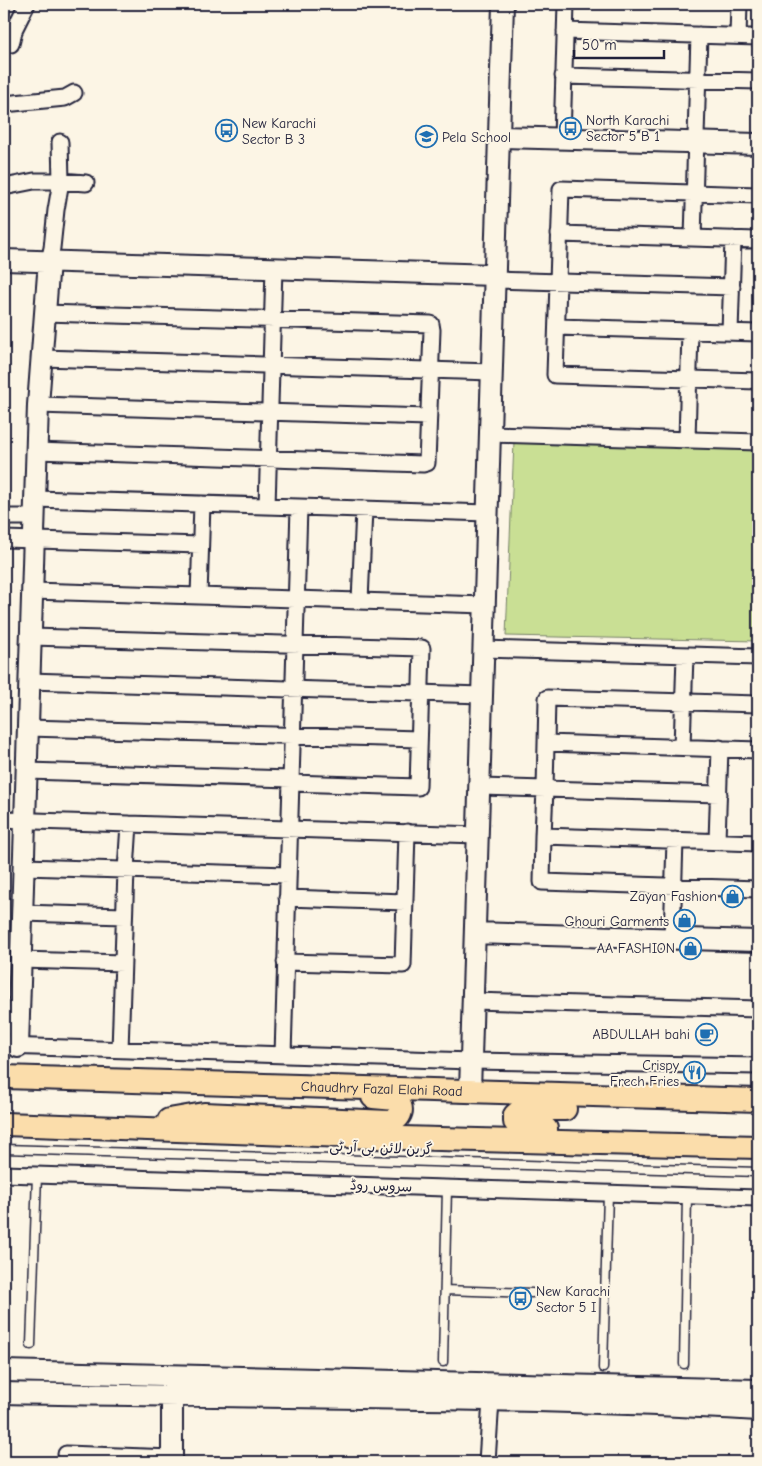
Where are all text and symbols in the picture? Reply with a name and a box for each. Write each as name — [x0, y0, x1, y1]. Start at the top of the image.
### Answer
scale bar — [574, 28, 664, 60]
text: 50 m — [582, 36, 617, 54]
place label: North Karachi Sector 5 B 1 — [586, 112, 669, 145]
place label: New Karachi Sector B 3 — [242, 115, 316, 148]
bus stop icon: North Karachi Sector 5 B 1 — [558, 116, 582, 140]
bus stop icon: New Karachi Sector B 3 — [214, 119, 238, 143]
school or university icon: Pela School — [414, 125, 438, 149]
place label: Pela School — [442, 129, 511, 146]
shop icon: Zayan Fashion — [721, 884, 745, 908]
place label: Zayan Fashion — [630, 888, 717, 905]
shop icon: Ghouri Garments — [673, 909, 697, 933]
place label: Ghouri Garments — [565, 913, 669, 930]
shop icon: AA FASHION — [679, 936, 703, 960]
place label: AA FASHION — [597, 940, 675, 957]
cafe icon: ABDULLAH bahi — [694, 1022, 718, 1046]
place label: ABDULLAH bahi — [592, 1026, 690, 1043]
place label: Crispy Frech Fries — [610, 1057, 680, 1090]
restaurant icon: Crispy Frech Fries — [683, 1061, 707, 1085]
street label: Chaudhry Fazal Elahi Road — [301, 1078, 463, 1099]
street label: گرین لائن بی آر ٹی — [329, 1138, 433, 1158]
street label: سروس روڈ — [350, 1176, 412, 1196]
place label: New Karachi Sector 5 I — [536, 1283, 610, 1316]
bus stop icon: New Karachi Sector 5 I — [508, 1287, 532, 1311]

